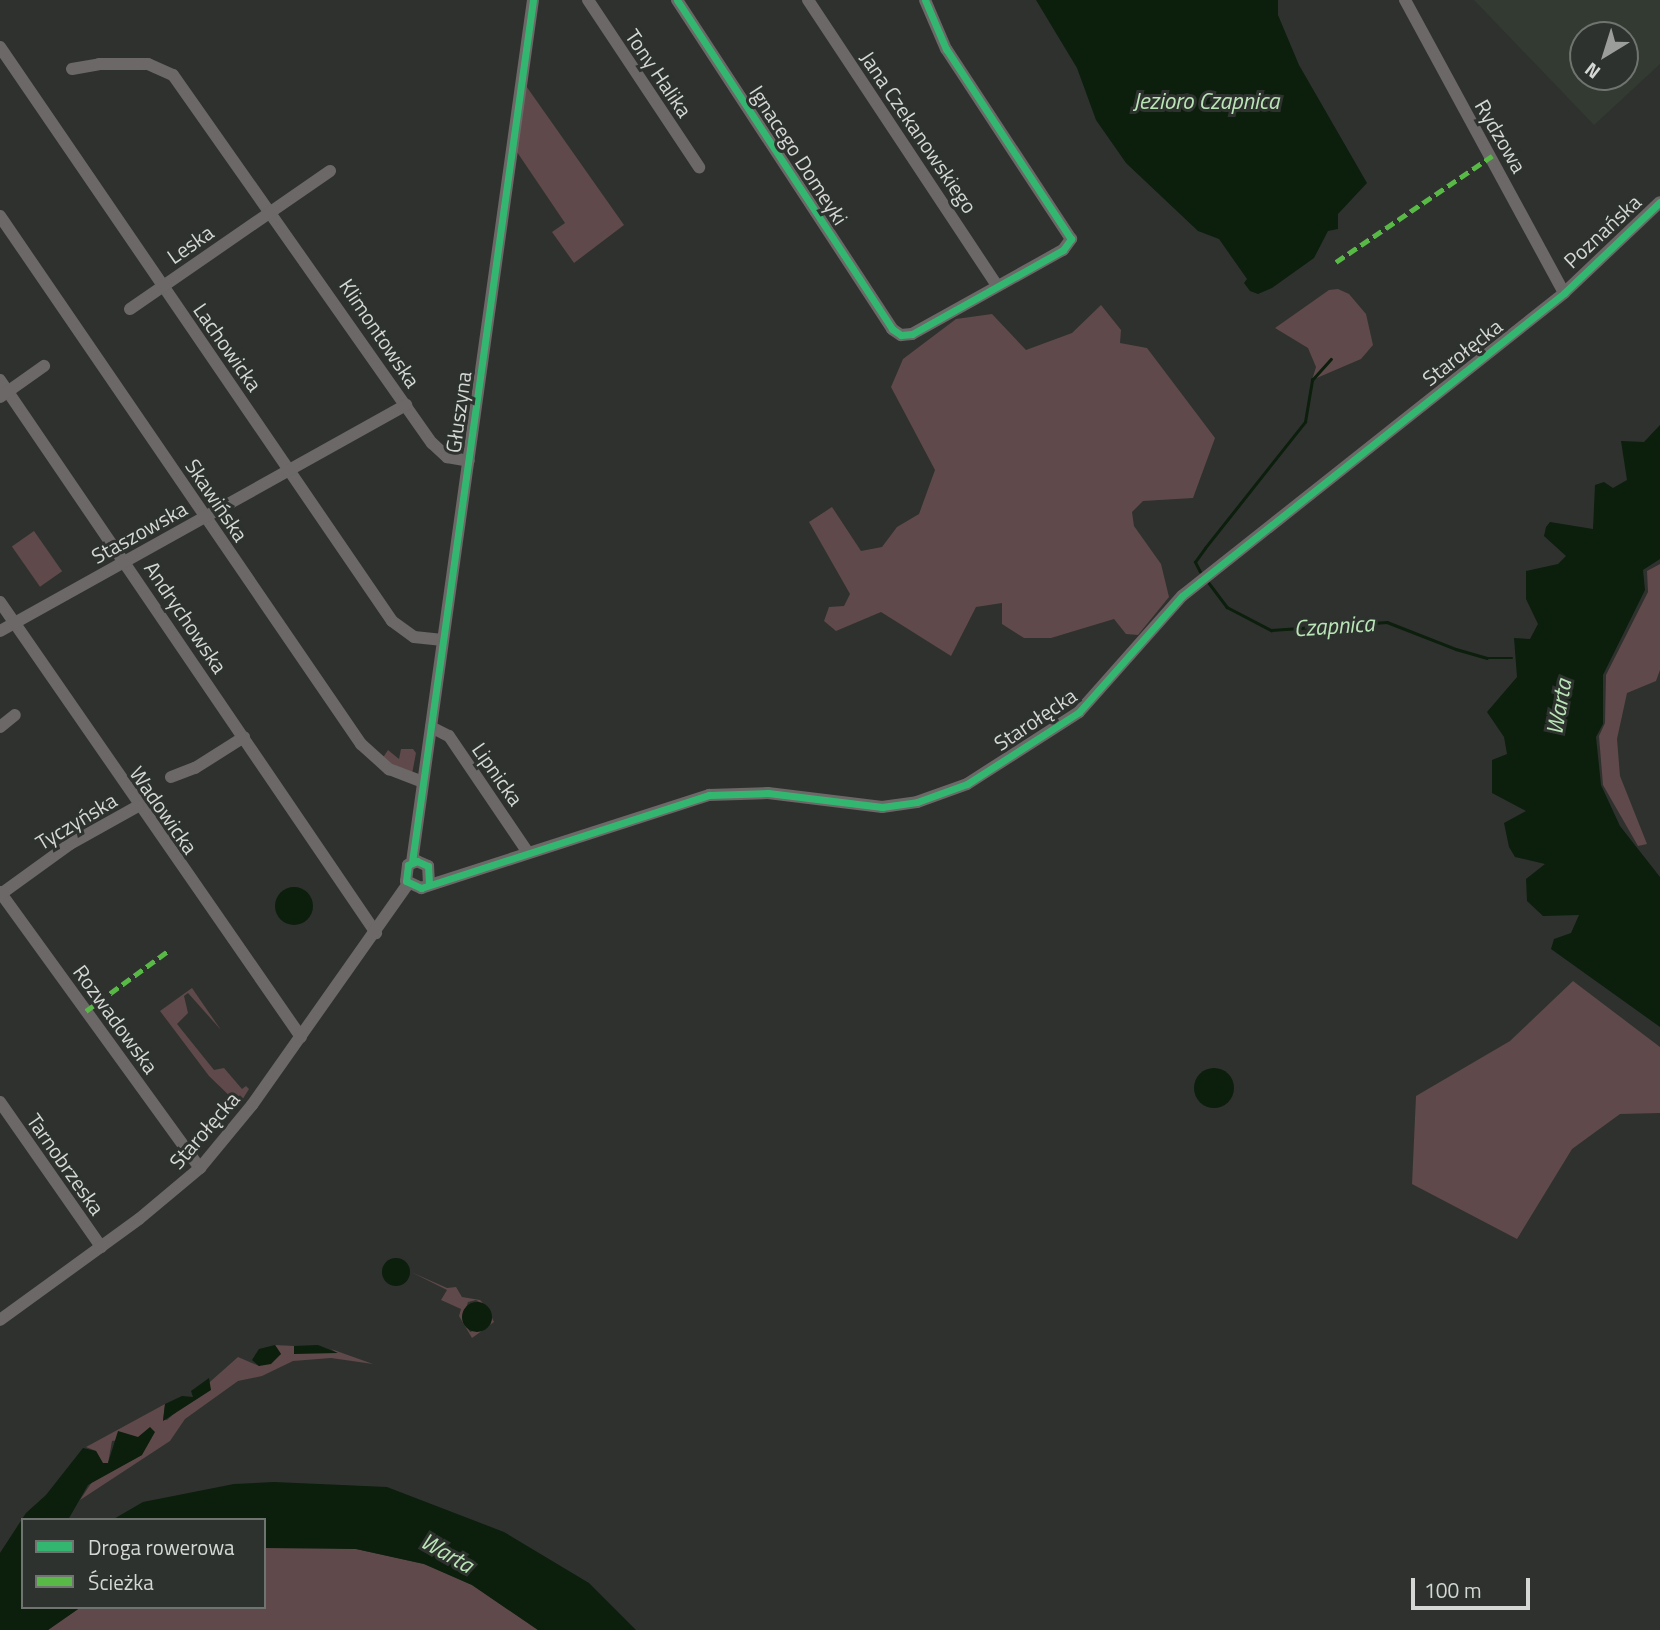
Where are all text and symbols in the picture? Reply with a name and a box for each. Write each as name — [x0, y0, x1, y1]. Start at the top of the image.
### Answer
north arrow — [1569, 21, 1639, 91]
street label: Tony Halika — [620, 24, 698, 122]
street label: Jana Czekanowskiego — [855, 46, 983, 218]
text: N — [1578, 56, 1606, 87]
street label: Ignacego Domeyki — [745, 81, 853, 229]
water label: Jezioro Czapnica — [1133, 87, 1279, 115]
street label: Rydzowa — [1470, 95, 1532, 177]
street label: Poznańska — [1558, 189, 1646, 273]
street label: Leska — [162, 219, 218, 269]
street label: Klimontowska — [334, 274, 426, 392]
street label: Lachowicka — [188, 298, 268, 396]
street label: Starołęcka — [1417, 313, 1507, 391]
street label: Głuszyna — [440, 370, 476, 454]
street label: Skawińska — [180, 454, 254, 546]
street label: Staszowska — [87, 495, 191, 569]
street label: Andrychowska — [139, 556, 233, 678]
water label: Czapnica — [1293, 609, 1375, 643]
water label: Warta — [1541, 677, 1577, 737]
street label: Starołęcka — [989, 682, 1081, 756]
street label: Lipnicka — [467, 738, 529, 810]
street label: Wadowicka — [125, 761, 203, 859]
street label: Tyczyńska — [31, 787, 121, 855]
street label: Rozwadowska — [68, 960, 164, 1078]
street label: Starołęcka — [164, 1086, 244, 1174]
street label: Tarnobrzeska — [22, 1108, 110, 1220]
legend — [21, 1518, 266, 1609]
water label: Warta — [416, 1527, 478, 1579]
text: Droga rowerowa — [88, 1531, 235, 1563]
scale bar — [1415, 1564, 1534, 1608]
text: Ścieżka — [88, 1566, 154, 1598]
text: 100 m — [1424, 1574, 1481, 1606]

